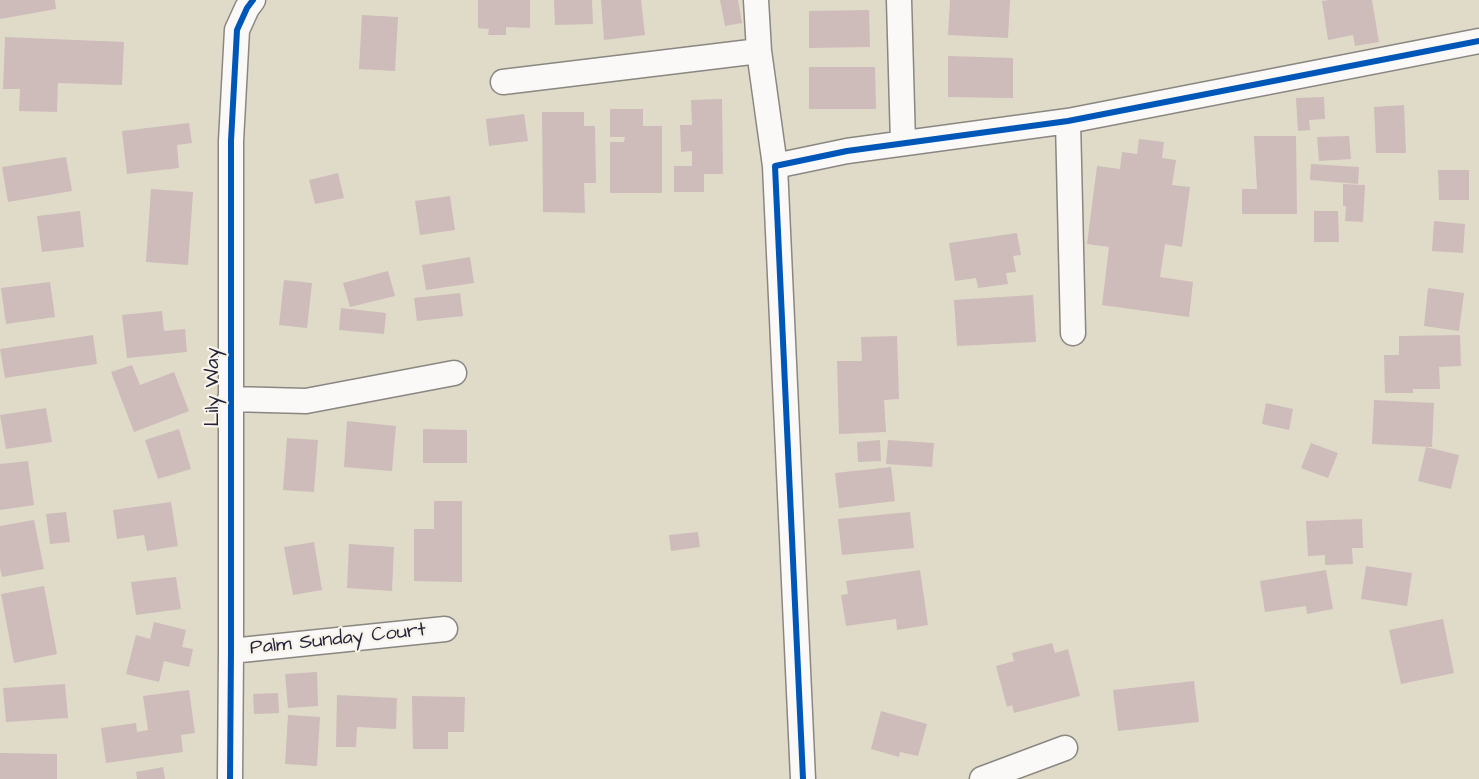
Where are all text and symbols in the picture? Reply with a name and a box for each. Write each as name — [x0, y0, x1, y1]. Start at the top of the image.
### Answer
street label: Lily Way — [202, 348, 226, 426]
street label: Palm Sunday Court — [249, 619, 427, 661]

